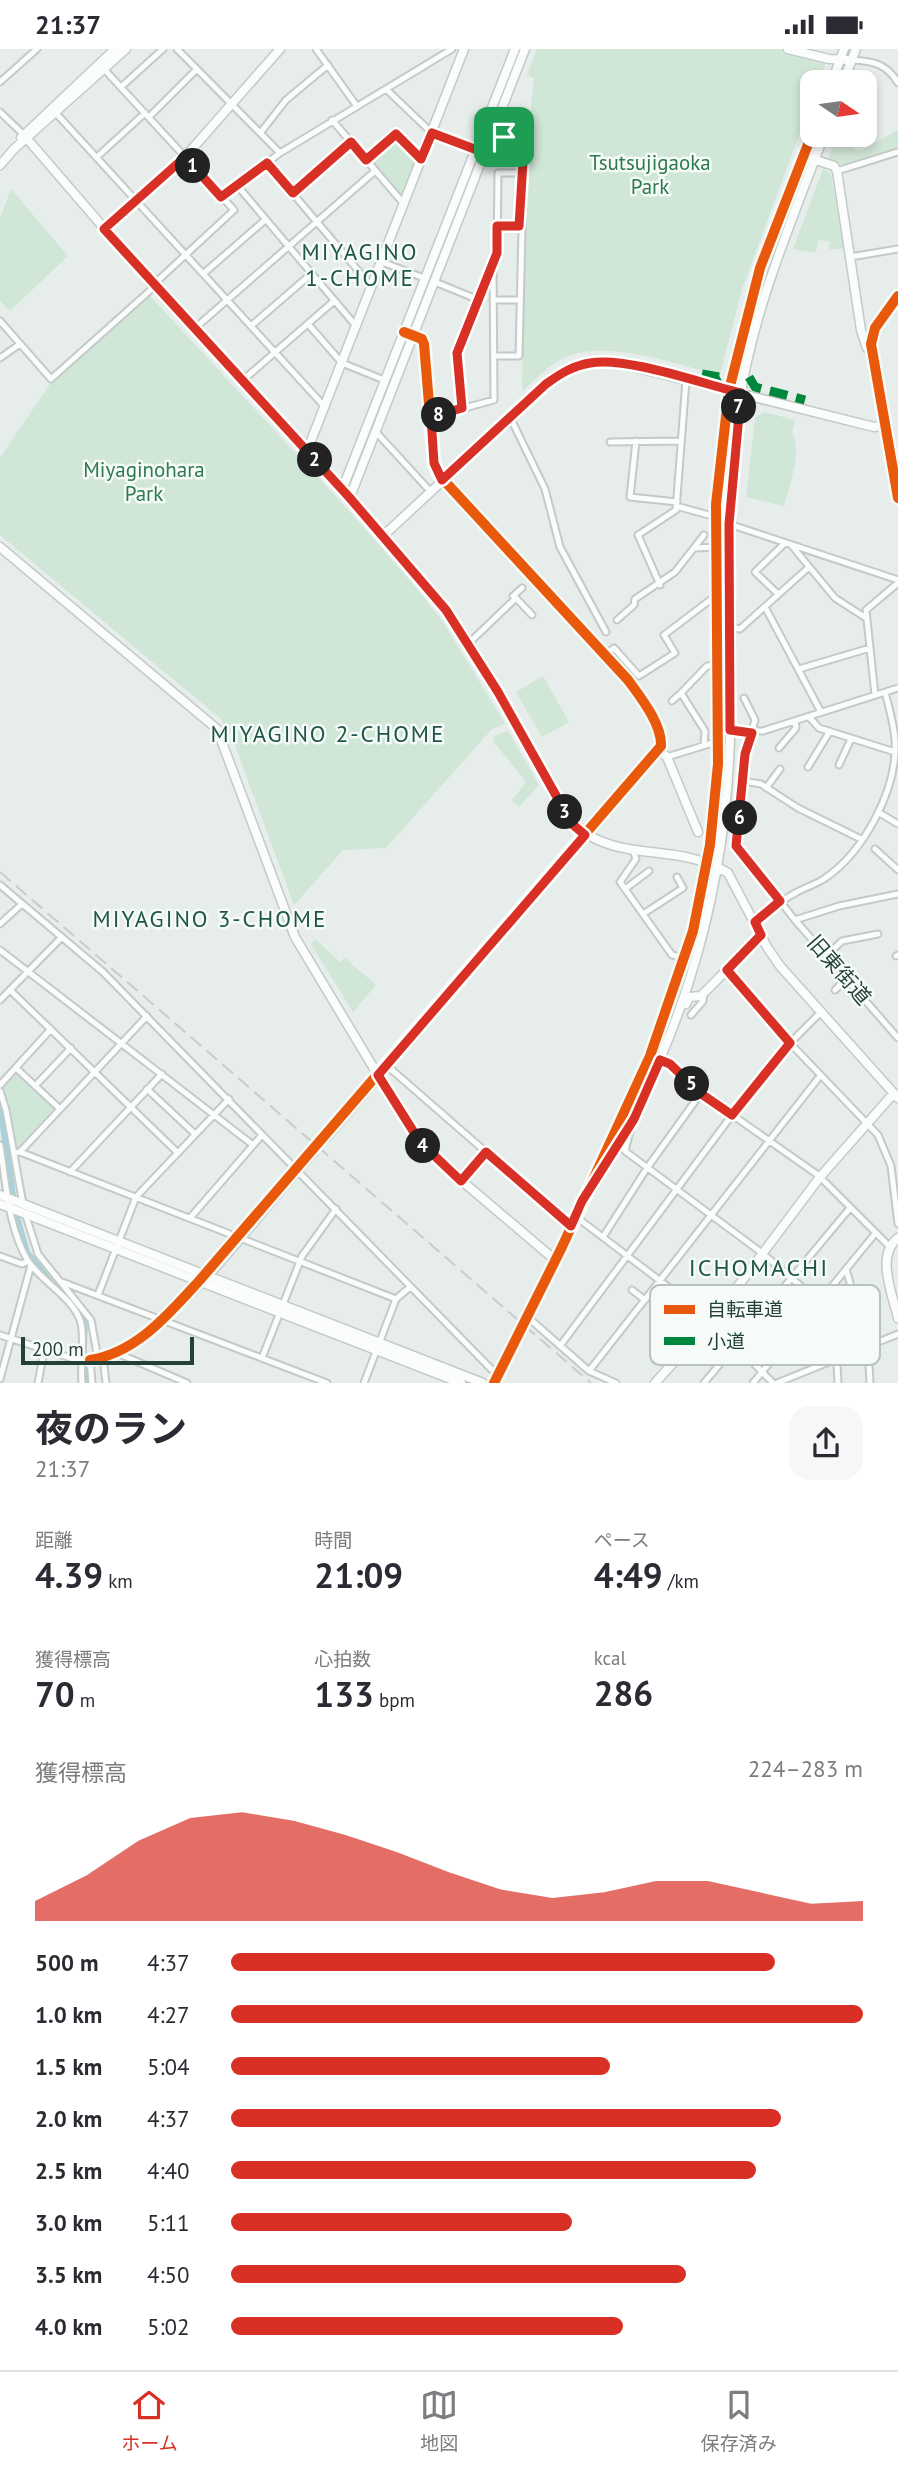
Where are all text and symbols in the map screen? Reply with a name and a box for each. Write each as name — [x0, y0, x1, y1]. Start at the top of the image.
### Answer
text: 21:37 — [35, 8, 101, 41]
north arrow — [800, 70, 877, 147]
map controls — [800, 70, 877, 147]
pin — [474, 107, 534, 167]
icon: arrive — [485, 118, 523, 156]
pin: 1 — [176, 149, 210, 183]
park label: Tsutsujigaoka Park — [589, 149, 711, 200]
text: 1 — [187, 153, 198, 177]
district label: MIYAGINO 1-CHOME — [301, 237, 419, 292]
pin: 7 — [722, 389, 756, 425]
text: 7 — [733, 394, 744, 418]
pin: 8 — [422, 397, 457, 433]
text: 8 — [433, 402, 444, 426]
pin: 2 — [298, 443, 332, 477]
text: 2 — [309, 447, 320, 471]
park label: Miyaginohara Park — [83, 456, 205, 507]
district label: MIYAGINO 2-CHOME — [211, 719, 445, 748]
pin: 3 — [548, 795, 582, 829]
text: 3 — [559, 799, 570, 823]
pin: 6 — [722, 801, 758, 835]
text: 6 — [734, 805, 745, 829]
district label: MIYAGINO 3-CHOME — [93, 904, 327, 933]
street label: 旧東街道 — [802, 929, 877, 1010]
pin: 5 — [674, 1067, 710, 1101]
text: 5 — [686, 1071, 697, 1095]
pin: 4 — [406, 1129, 440, 1163]
text: 4 — [417, 1133, 428, 1157]
district label: ICHOMACHI — [689, 1252, 829, 1283]
legend — [650, 1285, 880, 1365]
text: 自転車道 — [707, 1297, 783, 1321]
text: 小道 — [707, 1329, 745, 1353]
scale bar — [21, 1334, 194, 1366]
text: 200 m — [32, 1337, 84, 1361]
text: 夜のラン — [35, 1403, 187, 1452]
button: share — [789, 1406, 863, 1480]
text: 21:37 — [35, 1454, 90, 1483]
text: 距離 — [35, 1528, 73, 1552]
text: 時間 — [314, 1528, 352, 1552]
text: ペース — [594, 1528, 650, 1552]
text: 4.39 — [35, 1552, 103, 1598]
text: 21:09 — [314, 1552, 403, 1598]
text: 4:49 — [594, 1552, 663, 1598]
text: km — [103, 1569, 133, 1593]
text: /km — [663, 1569, 699, 1593]
text: kcal — [594, 1646, 626, 1670]
text: 獲得標高 — [35, 1647, 111, 1671]
text: 心拍数 — [314, 1647, 371, 1671]
text: 286 — [594, 1670, 653, 1716]
text: 70 — [35, 1671, 75, 1717]
text: 133 — [314, 1671, 374, 1717]
text: m — [75, 1688, 95, 1712]
text: bpm — [374, 1688, 415, 1712]
text: 224–283 m — [748, 1754, 863, 1783]
text: 獲得標高 — [35, 1758, 127, 1787]
text: 500 m — [35, 1948, 98, 1977]
text: 4:37 — [147, 1948, 190, 1977]
text: 1.0 km — [35, 2000, 102, 2029]
text: 4:27 — [147, 2000, 190, 2029]
text: 1.5 km — [35, 2052, 102, 2081]
text: 5:04 — [147, 2052, 190, 2081]
text: 2.0 km — [35, 2104, 102, 2133]
text: 4:37 — [147, 2104, 190, 2133]
text: 2.5 km — [35, 2156, 102, 2185]
text: 4:40 — [147, 2156, 190, 2185]
text: 3.0 km — [35, 2208, 102, 2237]
text: 5:11 — [147, 2208, 190, 2237]
text: 3.5 km — [35, 2260, 102, 2289]
text: 4:50 — [147, 2260, 190, 2289]
text: 4.0 km — [35, 2312, 102, 2341]
text: 5:02 — [147, 2312, 190, 2341]
tab: ホーム — [121, 2386, 178, 2455]
tab: 地図 — [420, 2386, 458, 2455]
tab: 保存済み — [701, 2386, 777, 2455]

